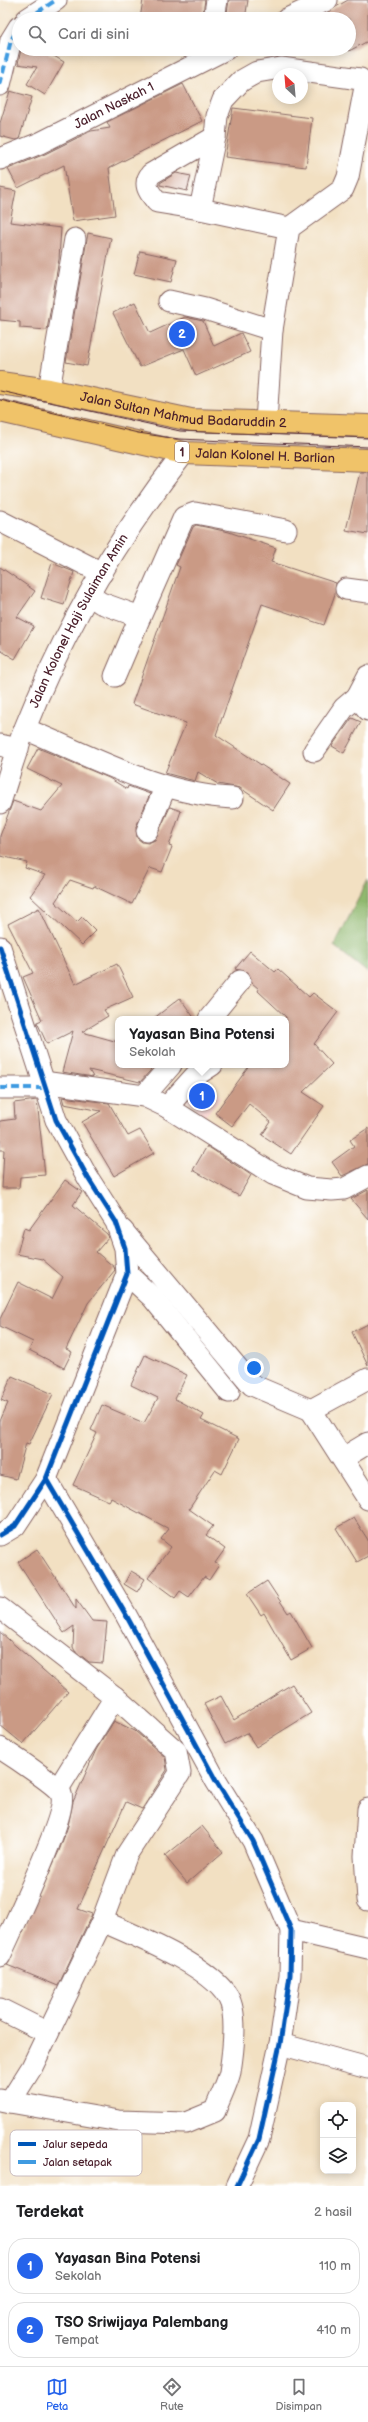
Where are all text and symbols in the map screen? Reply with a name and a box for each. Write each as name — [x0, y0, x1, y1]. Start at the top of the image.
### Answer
search box — [12, 12, 356, 56]
icon: search — [26, 23, 48, 45]
text: Cari di sini — [58, 25, 129, 44]
north arrow — [272, 68, 308, 104]
street label: Jalan Naskah 1 — [71, 79, 157, 133]
pin: 2 — [169, 319, 195, 349]
street label: Jalan Sultan Mahmud Badaruddin 2 — [79, 389, 287, 431]
road number: 1 — [175, 442, 189, 462]
street label: Jalan Kolonel H. Barlian — [195, 445, 335, 467]
street label: Jalan Kolonel Haji Sulaiman Amin — [26, 531, 132, 710]
popup — [115, 1016, 289, 1068]
text: Yayasan Bina Potensi — [129, 1025, 275, 1044]
text: Sekolah — [129, 1044, 176, 1060]
pin: 1 — [189, 1081, 215, 1111]
your location — [244, 1358, 264, 1378]
map controls — [320, 2102, 356, 2174]
button: locate — [320, 2102, 356, 2138]
legend — [10, 2130, 142, 2176]
text: Jalur sepeda — [43, 2138, 108, 2151]
button: layers — [320, 2138, 356, 2174]
text: Jalan setapak — [43, 2156, 112, 2169]
text: Terdekat — [16, 2202, 84, 2222]
text: 2 hasil — [314, 2204, 352, 2220]
text: Yayasan Bina Potensi — [55, 2249, 200, 2268]
text: 1 — [27, 2258, 33, 2274]
text: 110 m — [319, 2258, 351, 2274]
text: Sekolah — [55, 2268, 101, 2284]
text: TSO Sriwijaya Palembang — [55, 2313, 228, 2332]
text: 2 — [26, 2322, 34, 2338]
text: 410 m — [316, 2322, 351, 2338]
text: Tempat — [55, 2332, 99, 2348]
tab: Peta — [46, 2376, 68, 2413]
tab: Rute — [160, 2376, 184, 2413]
tab: Disimpan — [276, 2376, 322, 2413]

